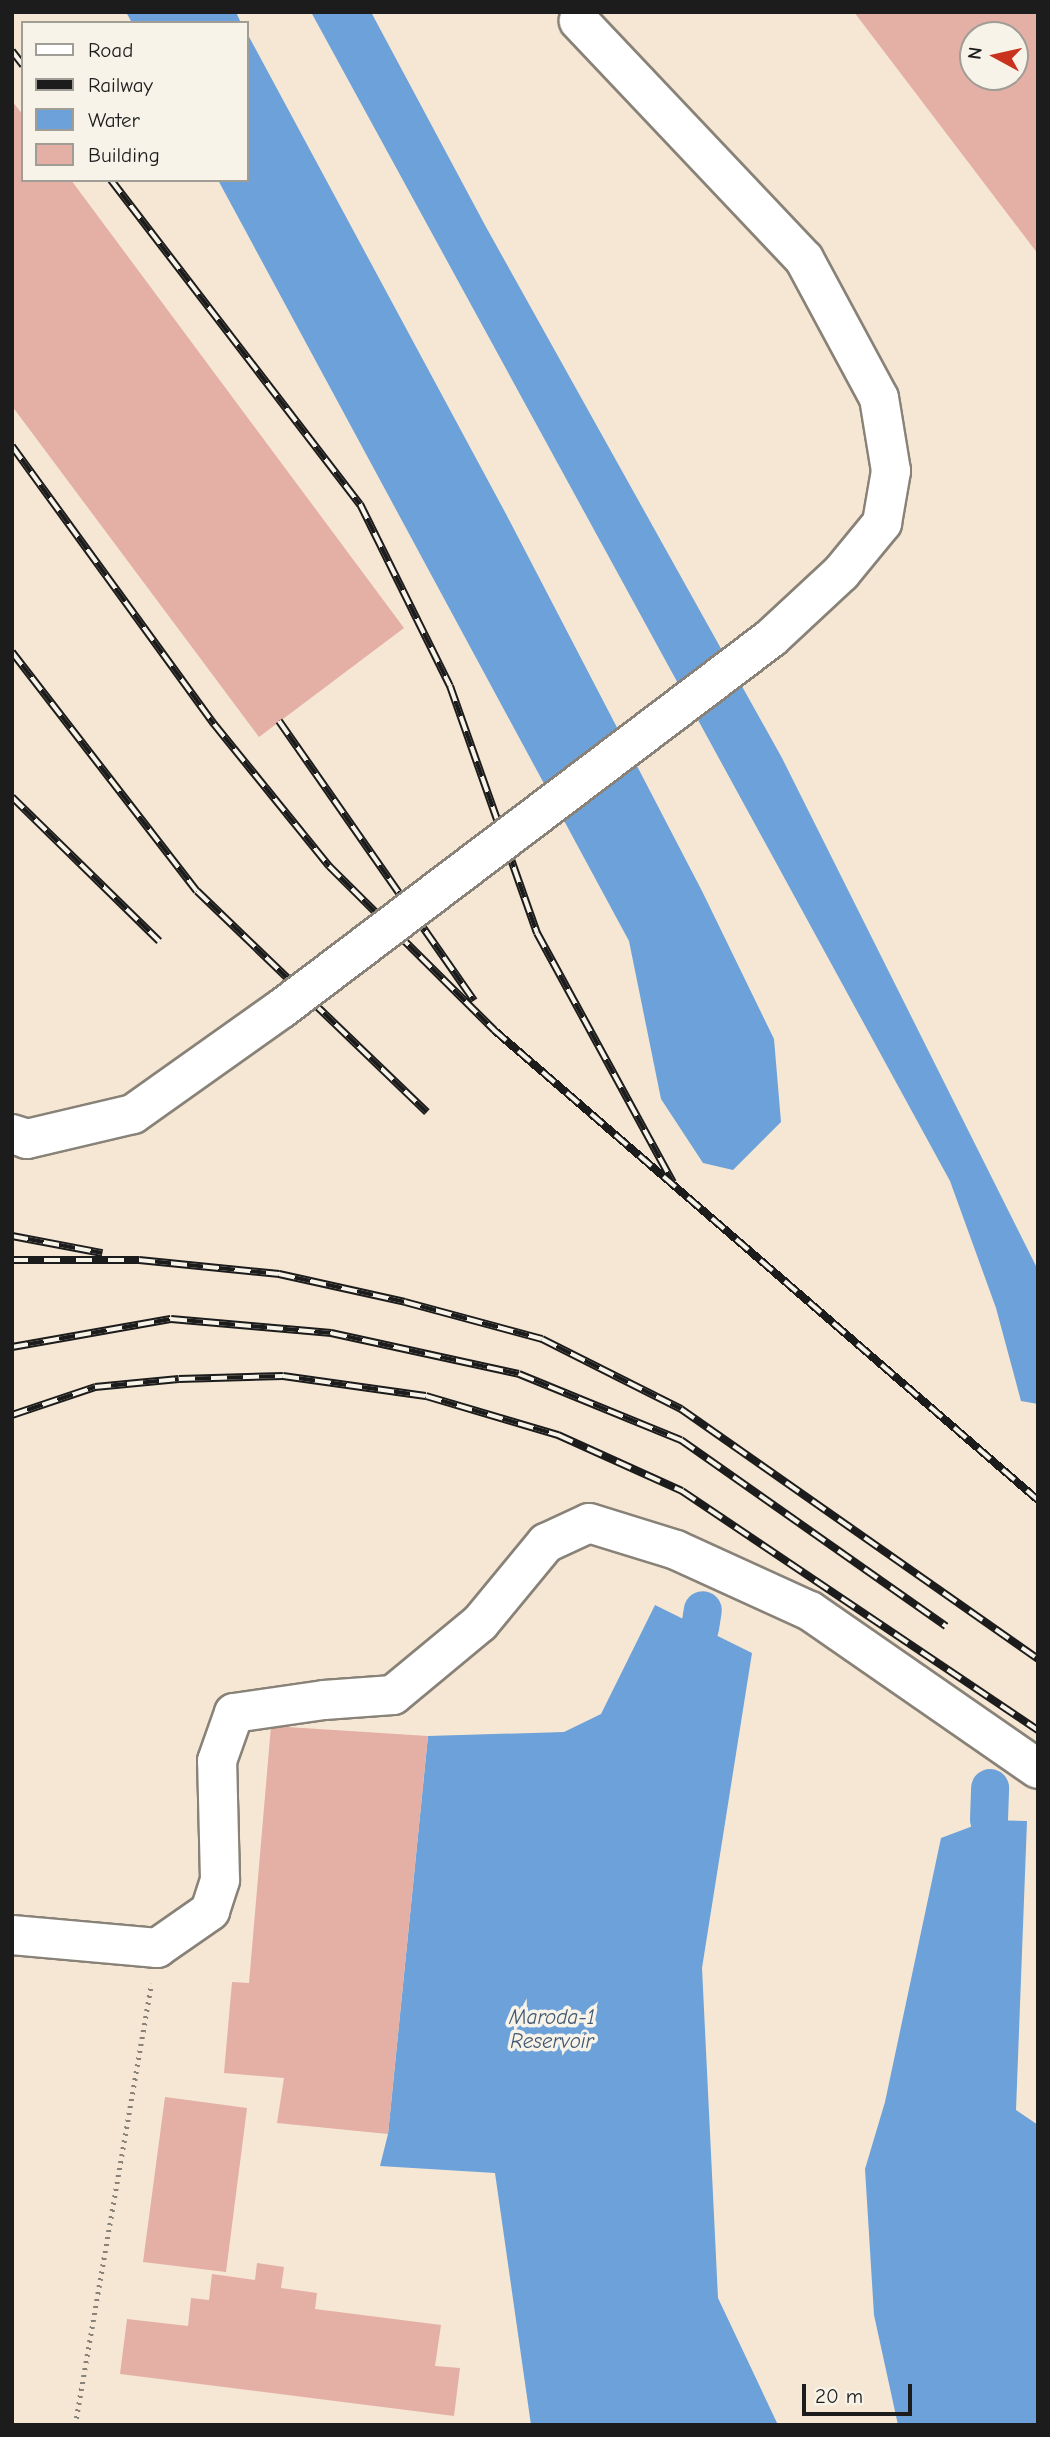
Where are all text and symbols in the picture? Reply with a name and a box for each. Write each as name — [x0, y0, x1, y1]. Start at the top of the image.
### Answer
legend — [21, 21, 248, 182]
north arrow — [959, 21, 1029, 91]
text: Road — [88, 38, 133, 62]
text: N — [963, 46, 987, 61]
text: Railway — [88, 73, 153, 97]
text: Water — [88, 108, 140, 132]
text: Building — [88, 143, 160, 167]
water label: Maroda-1 Reservoir — [509, 2004, 595, 2054]
scale bar — [805, 2370, 915, 2414]
text: 20 m — [815, 2384, 863, 2408]

